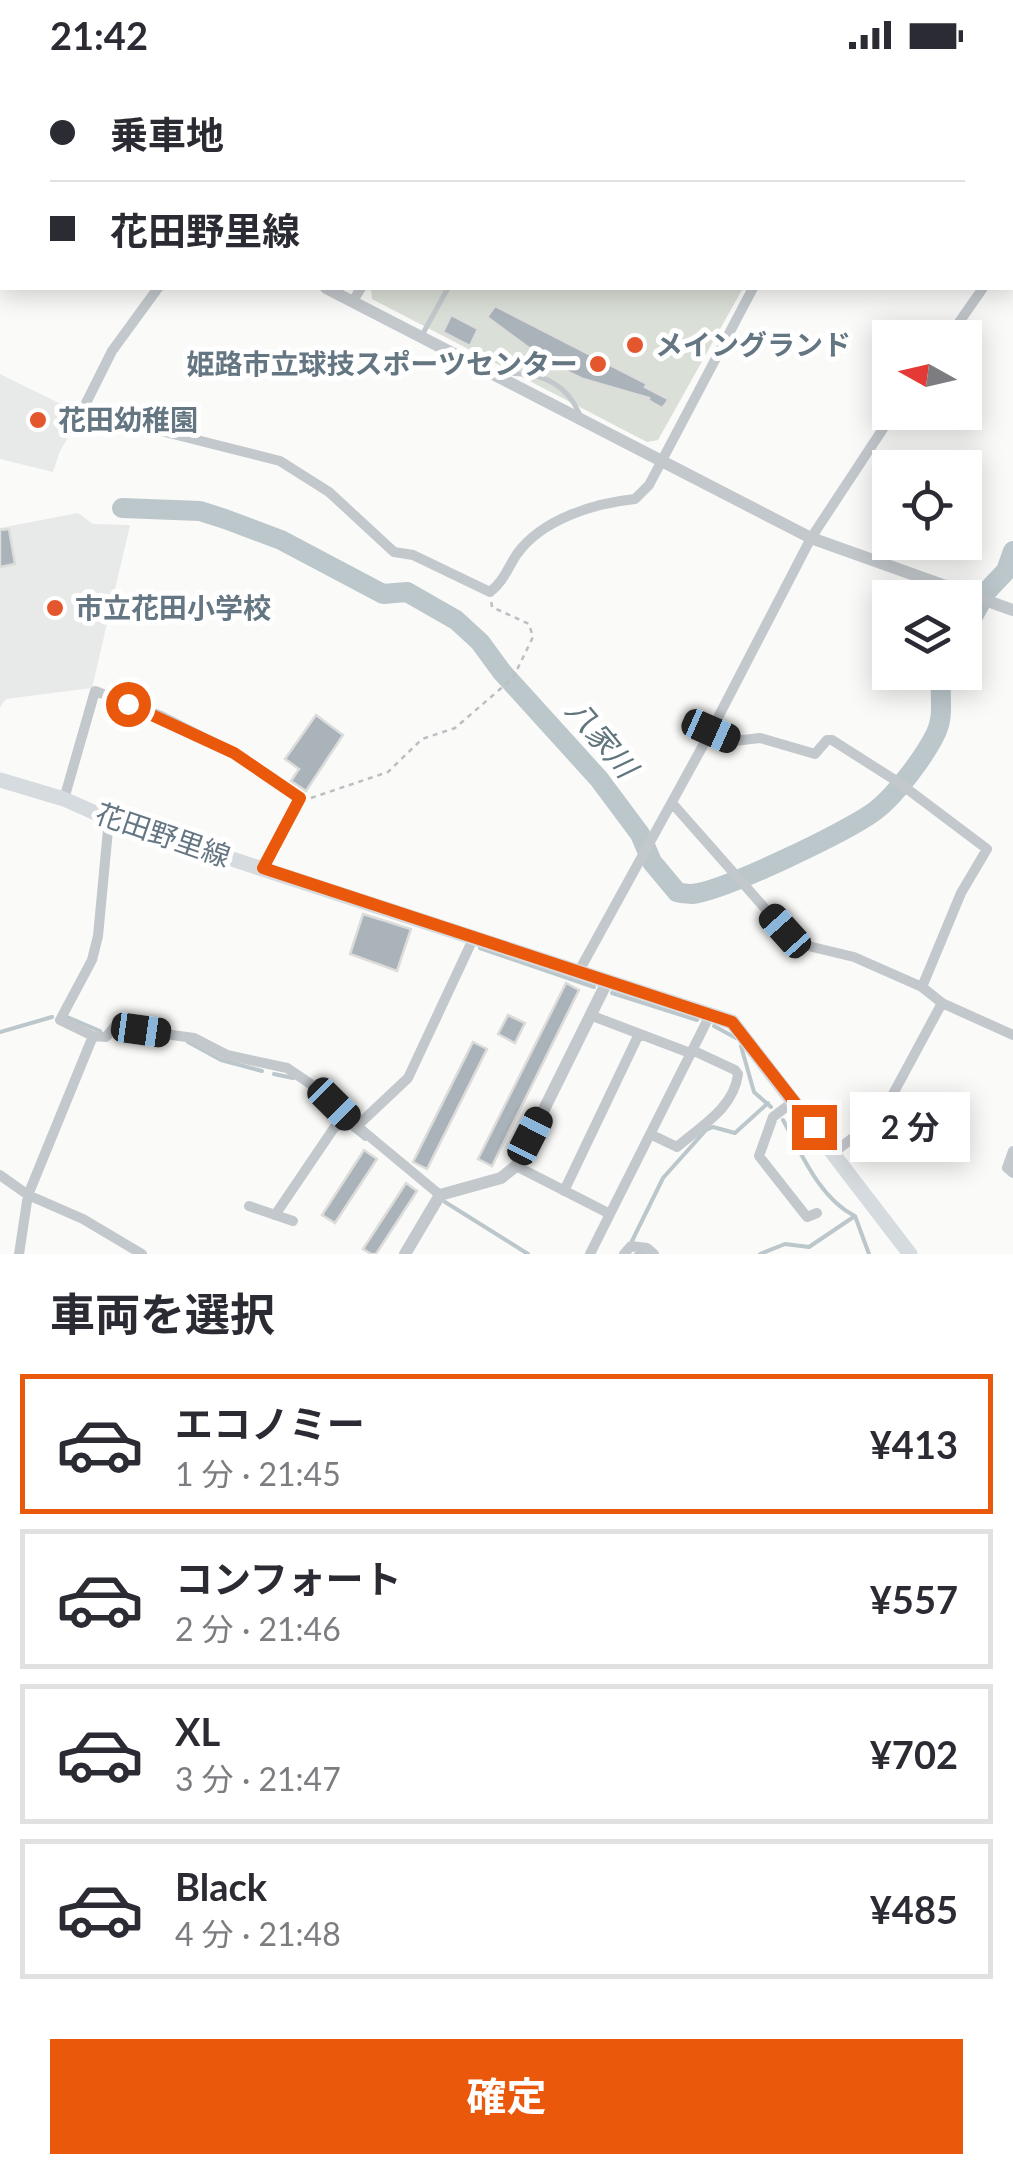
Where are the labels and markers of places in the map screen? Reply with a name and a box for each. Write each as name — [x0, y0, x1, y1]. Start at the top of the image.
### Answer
place label: メイングランド — [655, 327, 851, 361]
marker: メイングランド — [624, 334, 646, 356]
place label: 姫路市立球技スポーツセンター — [187, 346, 578, 380]
marker: 姫路市立球技スポーツセンター — [587, 353, 609, 375]
place label: 花田幼稚園 — [58, 402, 198, 436]
marker: 花田幼稚園 — [27, 409, 49, 431]
place label: 市立花田小学校 — [75, 590, 271, 624]
marker: 市立花田小学校 — [44, 597, 66, 619]

